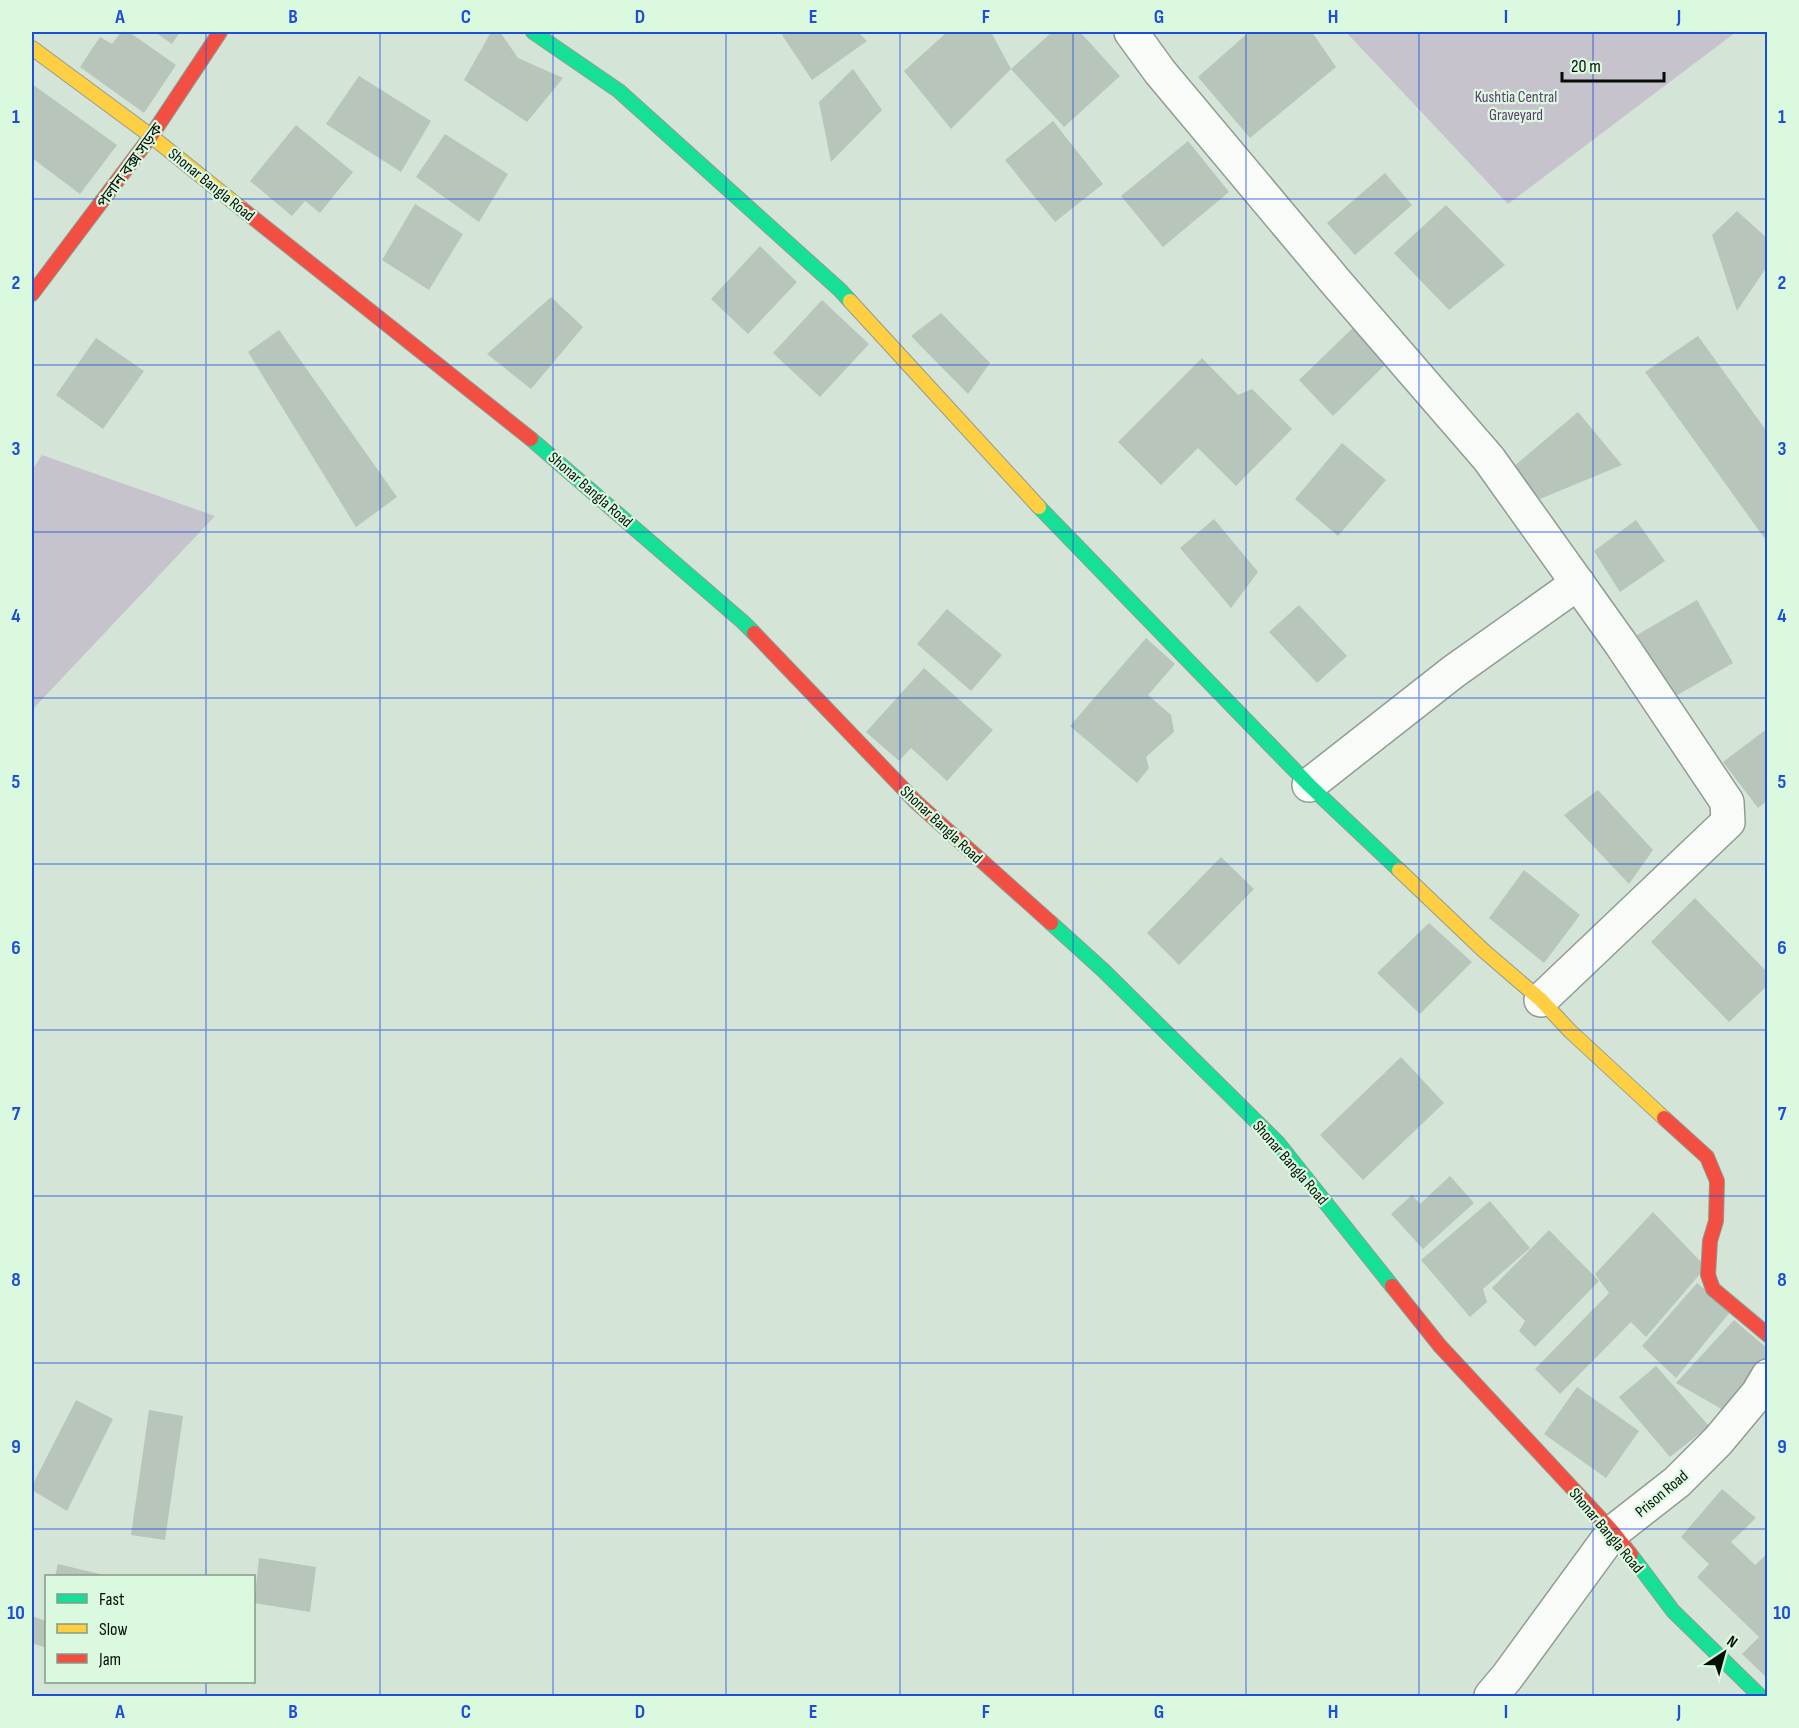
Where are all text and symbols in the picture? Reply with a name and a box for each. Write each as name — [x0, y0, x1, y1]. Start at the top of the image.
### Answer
text: A — [114, 5, 125, 29]
text: B — [288, 5, 298, 29]
text: C — [461, 5, 471, 29]
text: D — [635, 5, 645, 29]
text: E — [809, 5, 817, 29]
text: F — [982, 5, 990, 29]
text: G — [1154, 5, 1164, 29]
text: H — [1328, 5, 1338, 29]
text: I — [1504, 5, 1508, 29]
text: J — [1676, 5, 1681, 29]
scale bar — [1562, 45, 1664, 83]
text: 20 m — [1571, 56, 1601, 77]
park label: Kushtia Central Graveyard — [1475, 88, 1557, 125]
text: 1 — [12, 105, 20, 129]
text: 1 — [1778, 105, 1786, 129]
street label: পলান বক্স সড়ক — [93, 119, 168, 212]
street label: Shonar Bangla Road — [164, 145, 258, 226]
text: 2 — [12, 271, 20, 295]
text: 2 — [1778, 271, 1786, 295]
text: 3 — [12, 437, 21, 461]
text: 3 — [1778, 437, 1787, 461]
street label: Shonar Bangla Road — [544, 448, 636, 532]
text: 4 — [11, 604, 21, 628]
text: 4 — [1777, 604, 1787, 628]
text: 5 — [12, 770, 21, 794]
text: 5 — [1778, 770, 1787, 794]
street label: Shonar Bangla Road — [896, 782, 986, 868]
text: 6 — [11, 936, 21, 960]
text: 6 — [1777, 936, 1787, 960]
text: 7 — [12, 1102, 21, 1126]
text: 7 — [1778, 1102, 1787, 1126]
street label: Shonar Bangla Road — [1248, 1117, 1332, 1209]
text: 8 — [11, 1268, 21, 1292]
text: 8 — [1777, 1268, 1787, 1292]
text: 9 — [11, 1435, 21, 1459]
text: 9 — [1777, 1435, 1787, 1459]
street label: Prison Road — [1632, 1467, 1692, 1522]
street label: Shonar Bangla Road — [1565, 1484, 1647, 1577]
legend — [45, 1575, 255, 1683]
text: Fast — [99, 1589, 125, 1610]
text: 10 — [7, 1601, 25, 1625]
text: 10 — [1773, 1601, 1791, 1625]
text: Slow — [99, 1619, 128, 1640]
north arrow — [1694, 1623, 1754, 1683]
text: N — [1723, 1632, 1741, 1652]
text: Jam — [98, 1649, 121, 1670]
text: A — [114, 1700, 125, 1724]
text: B — [288, 1700, 298, 1724]
text: C — [461, 1700, 471, 1724]
text: D — [635, 1700, 645, 1724]
text: E — [809, 1700, 817, 1724]
text: F — [982, 1700, 990, 1724]
text: G — [1154, 1700, 1164, 1724]
text: H — [1328, 1700, 1338, 1724]
text: I — [1504, 1700, 1508, 1724]
text: J — [1676, 1700, 1681, 1724]

